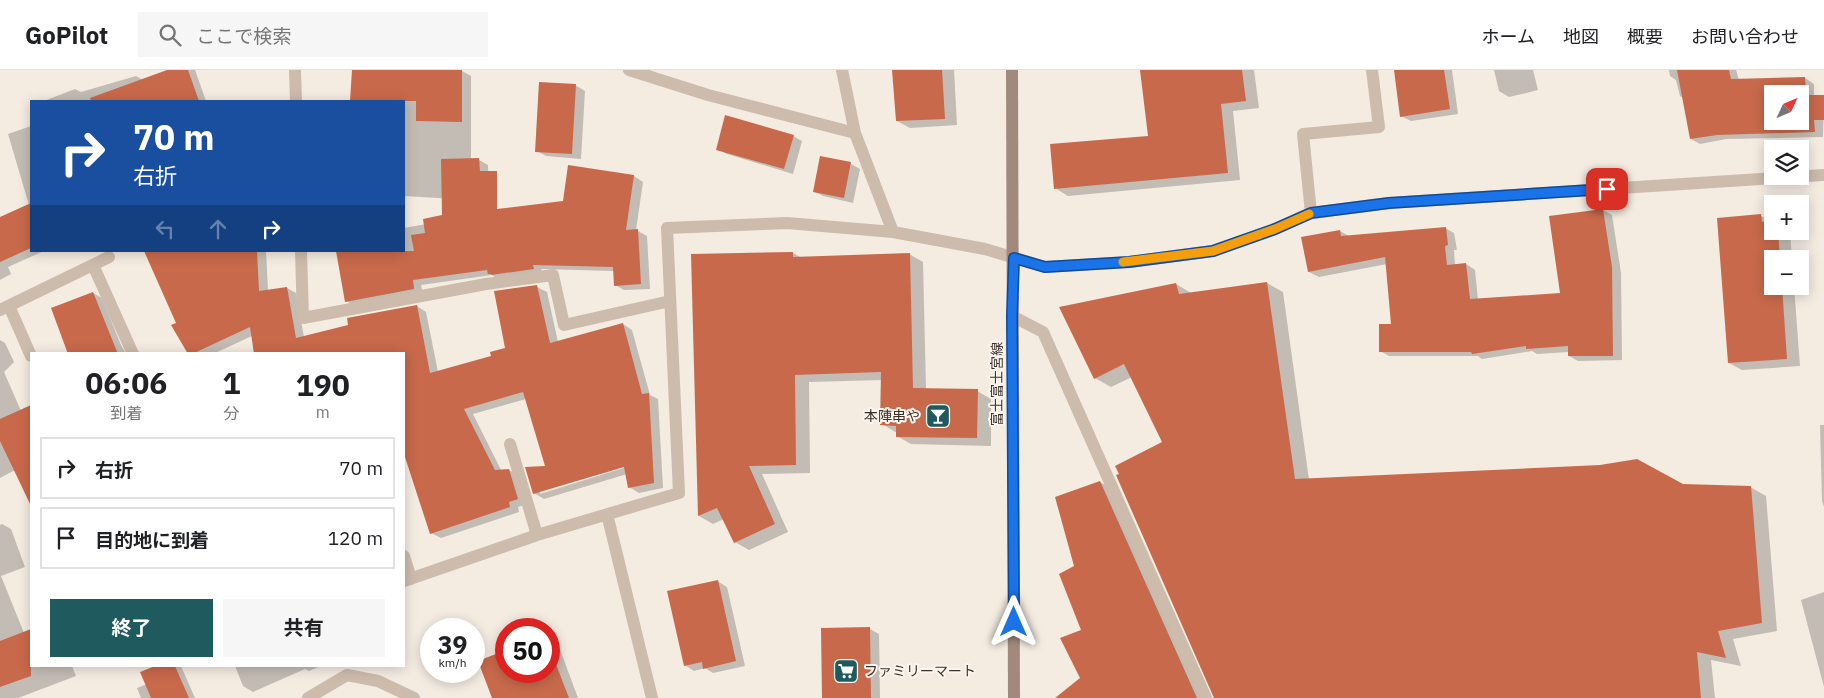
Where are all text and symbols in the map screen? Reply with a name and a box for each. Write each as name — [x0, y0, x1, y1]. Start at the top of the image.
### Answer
search box — [138, 12, 488, 57]
text: GoPilot — [25, 19, 108, 51]
icon: search — [156, 21, 184, 49]
text: ここで検索 — [196, 24, 291, 48]
text: ホーム — [1482, 25, 1535, 48]
text: 地図 — [1563, 25, 1599, 48]
text: 概要 — [1627, 25, 1663, 48]
text: お問い合わせ — [1691, 25, 1799, 48]
north arrow — [1764, 85, 1809, 130]
map controls — [1764, 85, 1809, 295]
text: 70 m — [133, 114, 215, 160]
icon: right — [50, 120, 115, 185]
button: layers — [1764, 140, 1809, 185]
text: 右折 — [133, 161, 177, 190]
pin — [1586, 168, 1628, 210]
icon: arrive — [1593, 175, 1621, 203]
button: + — [1764, 195, 1809, 240]
icon: left — [151, 215, 179, 243]
icon: ahead — [204, 215, 232, 243]
icon: right — [257, 215, 285, 243]
button: − — [1764, 250, 1809, 295]
street label: 富士富士宮線 — [988, 342, 1006, 426]
text: 06:06 — [85, 363, 167, 402]
text: 1 — [222, 363, 240, 402]
text: 190 — [296, 365, 350, 404]
text: m — [316, 402, 330, 422]
text: 到着 — [110, 403, 142, 423]
text: 分 — [223, 403, 239, 423]
bar icon: 本陣串や — [925, 403, 951, 429]
place label: 本陣串や — [864, 407, 920, 425]
icon: right — [52, 454, 80, 482]
text: 70 m — [339, 456, 383, 480]
text: 右折 — [95, 458, 133, 482]
icon: arrive — [52, 524, 80, 552]
text: 120 m — [328, 526, 383, 550]
text: 目的地に到着 — [95, 528, 209, 552]
position arrow — [987, 595, 1039, 647]
button: 終了 — [50, 599, 213, 657]
button: 共有 — [223, 599, 385, 657]
speed limit sign: 50 — [495, 618, 560, 683]
text: 39 — [437, 628, 468, 661]
text: km/h — [438, 655, 467, 670]
supermarket icon: ファミリーマート — [833, 658, 859, 684]
place label: ファミリーマート — [864, 662, 976, 680]

